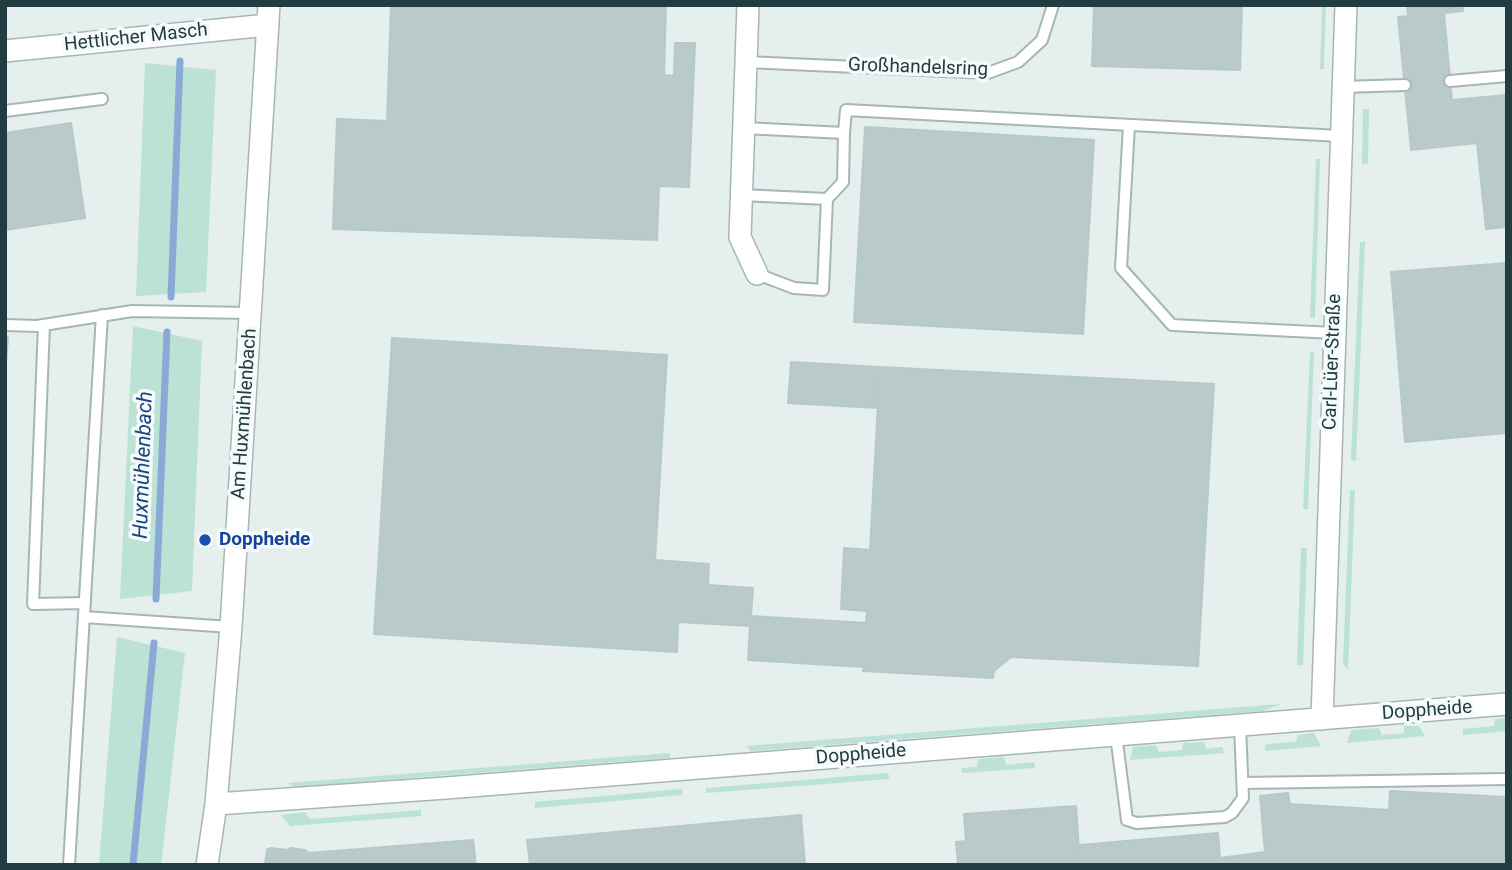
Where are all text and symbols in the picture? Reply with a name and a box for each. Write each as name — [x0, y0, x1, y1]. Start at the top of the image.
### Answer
street label: Hettlicher Masch — [63, 19, 209, 57]
street label: Großhandelsring — [848, 54, 988, 82]
street label: Carl-Lüer-Straße — [1319, 293, 1347, 431]
street label: Am Huxmühlenbach — [228, 328, 262, 500]
water label: Huxmühlenbach — [129, 391, 159, 539]
place label: Doppheide — [219, 529, 310, 551]
marker: Doppheide — [197, 532, 213, 548]
street label: Doppheide — [1381, 696, 1473, 726]
street label: Doppheide — [815, 740, 907, 770]

